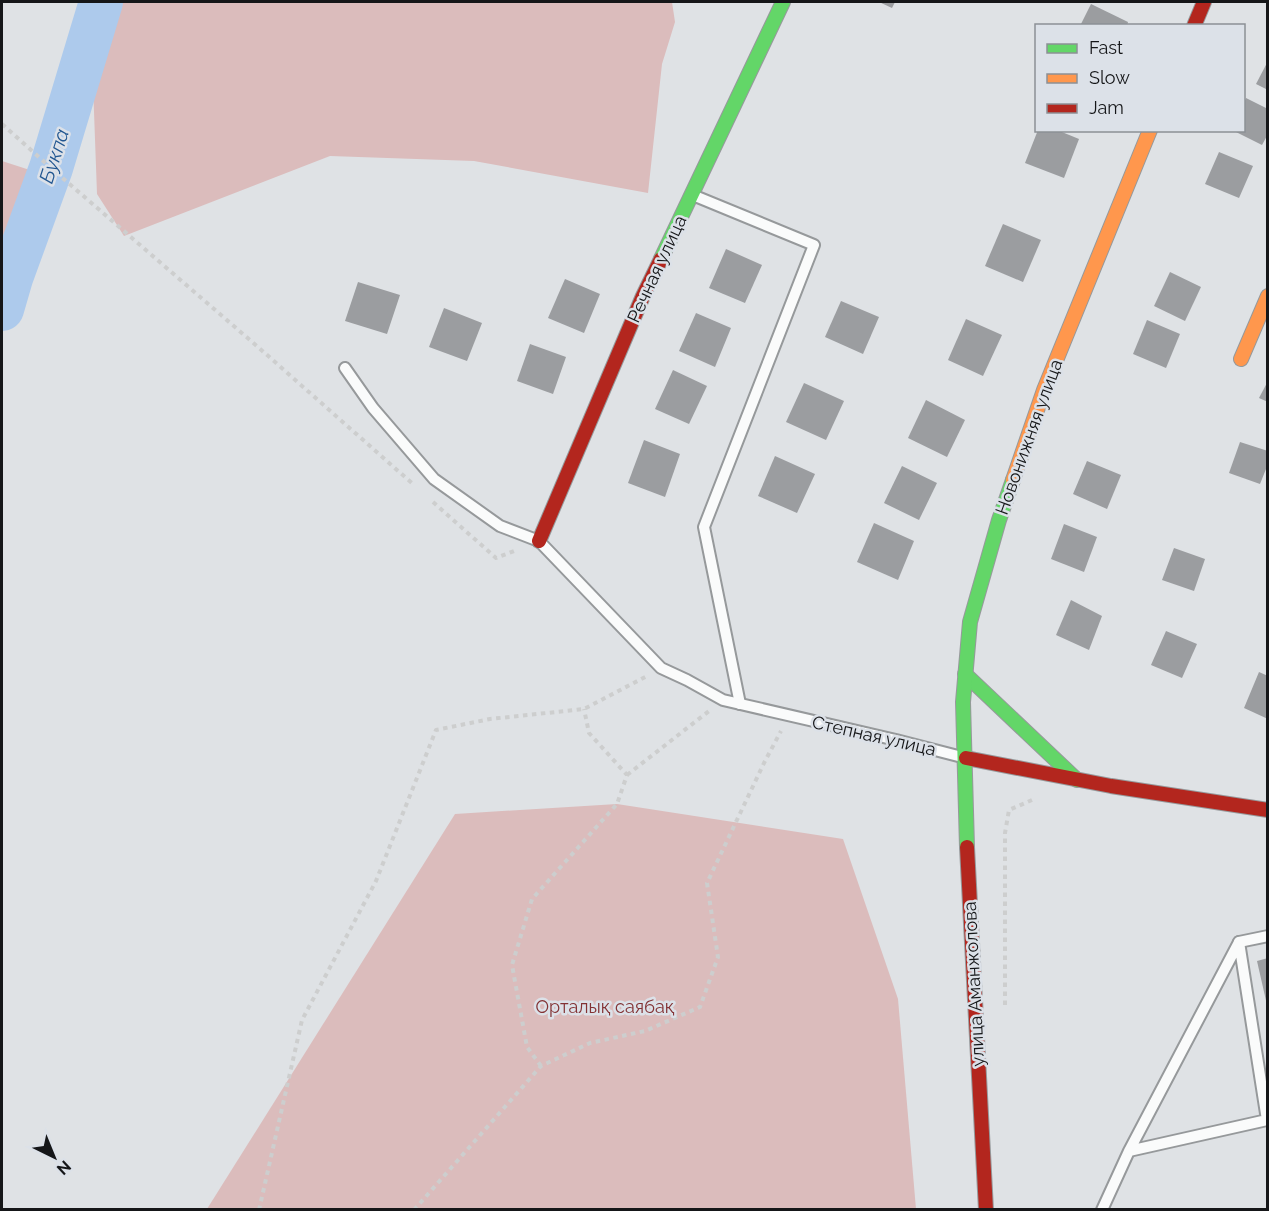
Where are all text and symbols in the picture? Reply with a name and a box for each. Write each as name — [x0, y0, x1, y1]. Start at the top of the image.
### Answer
legend — [1035, 24, 1245, 132]
text: Fast — [1089, 37, 1123, 58]
text: Slow — [1089, 67, 1130, 88]
text: Jam — [1089, 97, 1124, 118]
water label: Букпа — [34, 126, 74, 186]
street label: Речная улица — [623, 212, 691, 326]
street label: Новонижняя улица — [991, 356, 1066, 517]
street label: Степная улица — [810, 711, 938, 760]
street label: улица Аманжолова — [959, 901, 988, 1067]
park label: Орталық саябақ — [535, 996, 675, 1017]
north arrow — [24, 1127, 84, 1187]
text: N — [53, 1156, 75, 1179]

